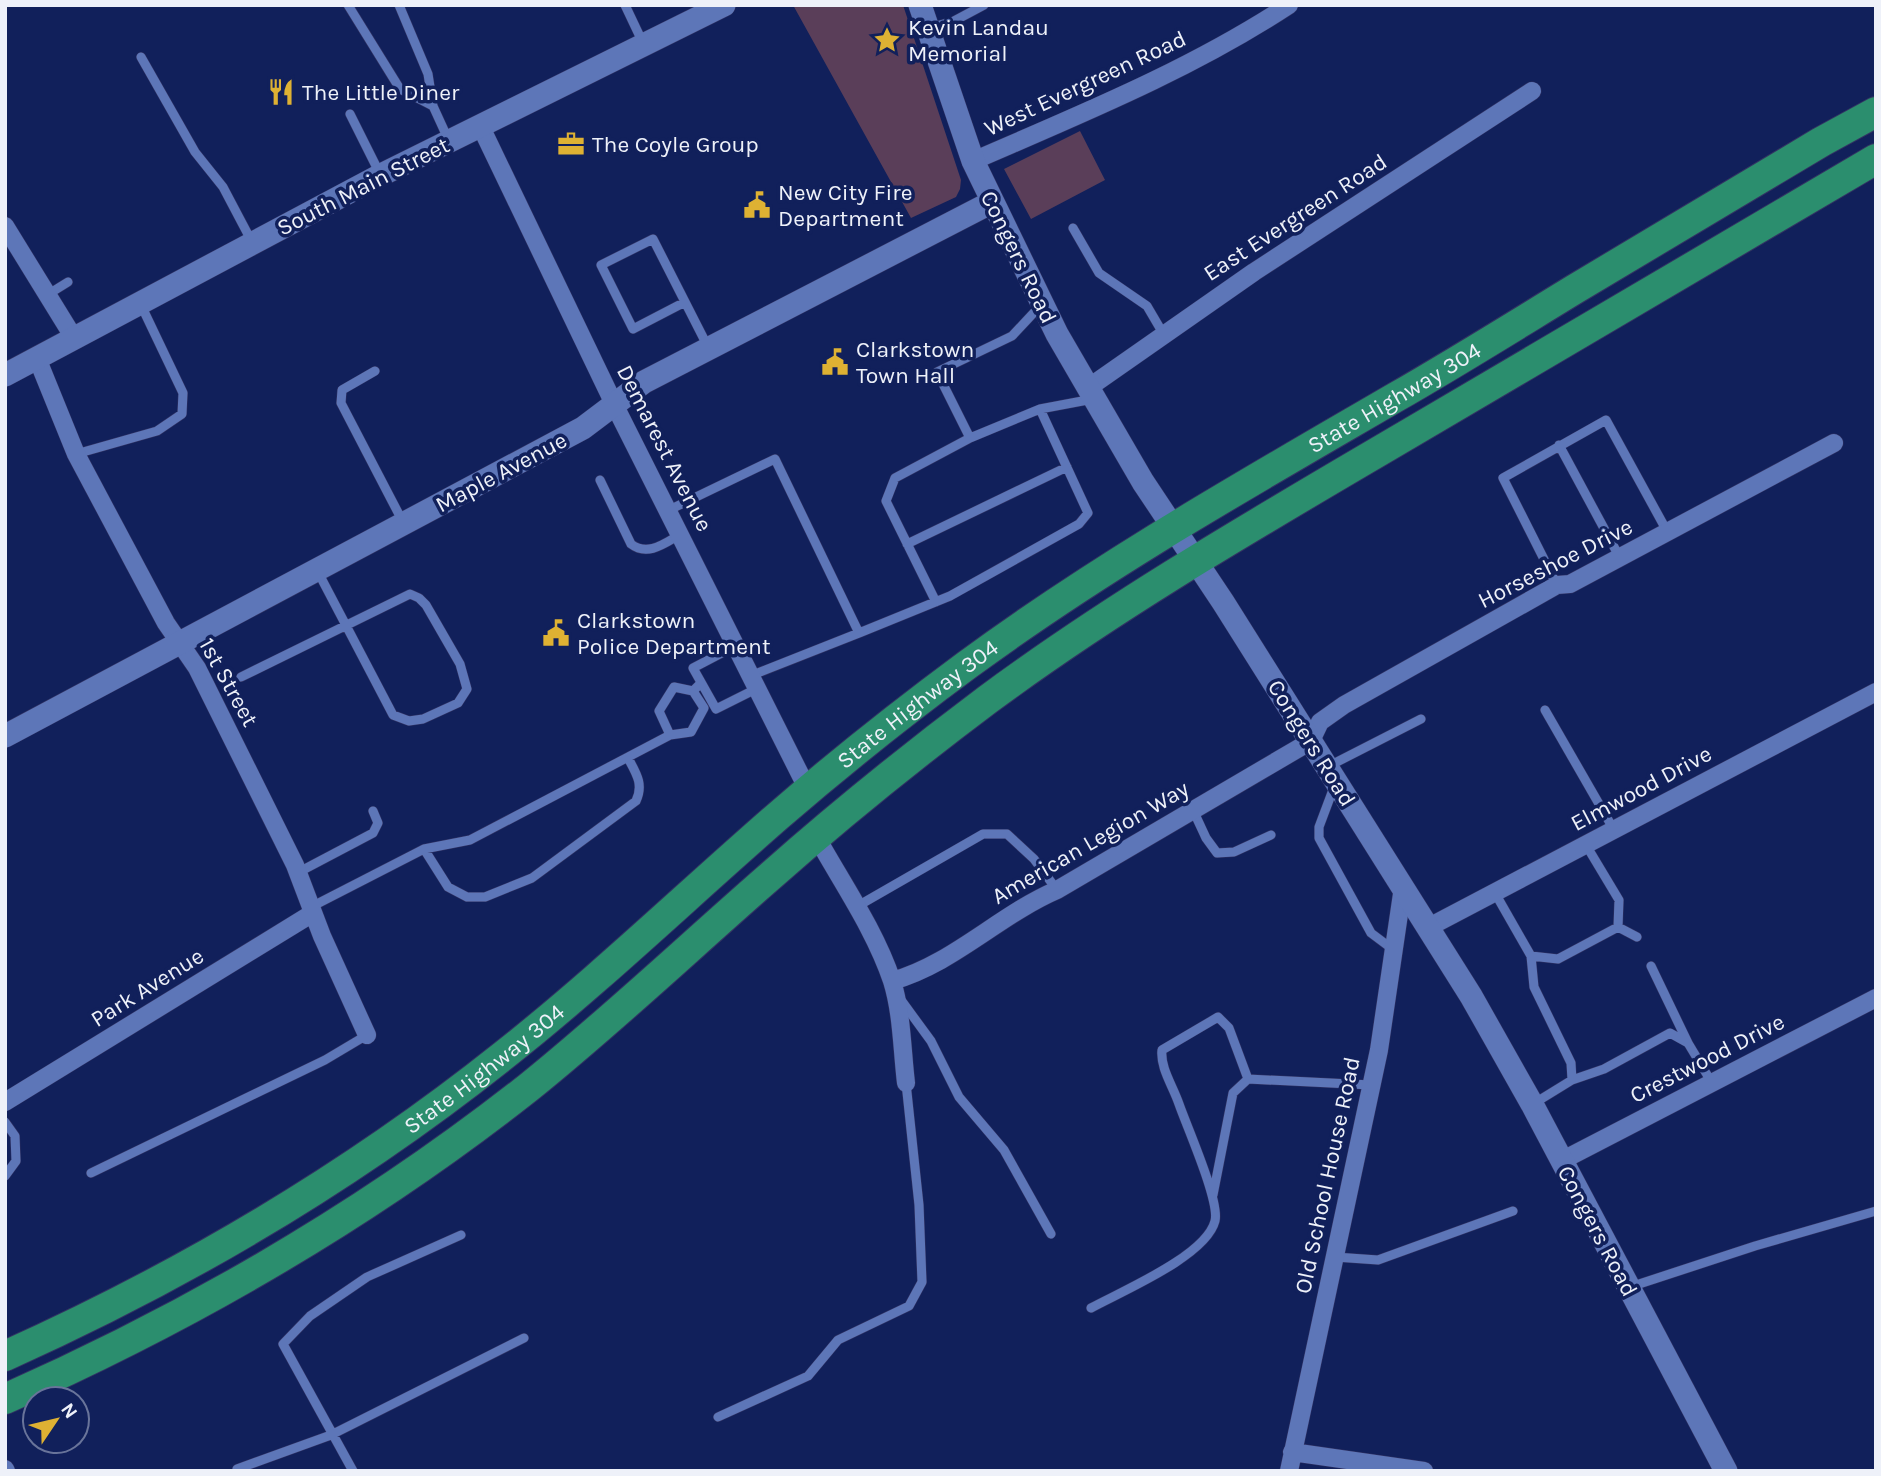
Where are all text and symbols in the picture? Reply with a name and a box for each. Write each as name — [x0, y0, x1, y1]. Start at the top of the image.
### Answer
place label: Kevin Landau Memorial — [908, 14, 1049, 67]
place icon: Kevin Landau Memorial — [872, 25, 902, 55]
street label: West Evergreen Road — [980, 25, 1190, 142]
restaurant icon: The Little Diner — [266, 77, 296, 107]
place label: The Little Diner — [302, 79, 460, 106]
office icon: The Coyle Group — [556, 129, 586, 159]
street label: South Main Street — [273, 131, 454, 242]
place label: The Coyle Group — [592, 131, 759, 158]
street label: East Evergreen Road — [1199, 148, 1392, 287]
place label: New City Fire Department — [778, 179, 912, 232]
street label: Congers Road — [975, 187, 1062, 328]
public building icon: New City Fire Department — [742, 190, 772, 220]
place label: Clarkstown Town Hall — [856, 336, 974, 389]
street label: State Highway 304 — [1303, 337, 1486, 459]
public building icon: Clarkstown Town Hall — [820, 347, 850, 377]
street label: Demarest Avenue — [611, 360, 718, 536]
street label: Maple Avenue — [431, 426, 572, 518]
street label: Horseshoe Drive — [1474, 513, 1637, 614]
place label: Clarkstown Police Department — [577, 607, 771, 660]
public building icon: Clarkstown Police Department — [541, 618, 571, 648]
street label: 1st Street — [193, 633, 264, 731]
street label: State Highway 304 — [832, 634, 1004, 775]
street label: Congers Road — [1262, 675, 1361, 812]
street label: Elmwood Drive — [1566, 740, 1716, 837]
street label: American Legion Way — [987, 775, 1194, 910]
street label: Park Avenue — [86, 942, 209, 1033]
street label: State Highway 304 — [399, 998, 570, 1140]
street label: Crestwood Drive — [1626, 1008, 1789, 1109]
street label: Old School House Road — [1289, 1054, 1366, 1296]
street label: Congers Road — [1552, 1161, 1643, 1301]
north arrow — [21, 1385, 91, 1455]
text: N — [56, 1399, 82, 1423]

